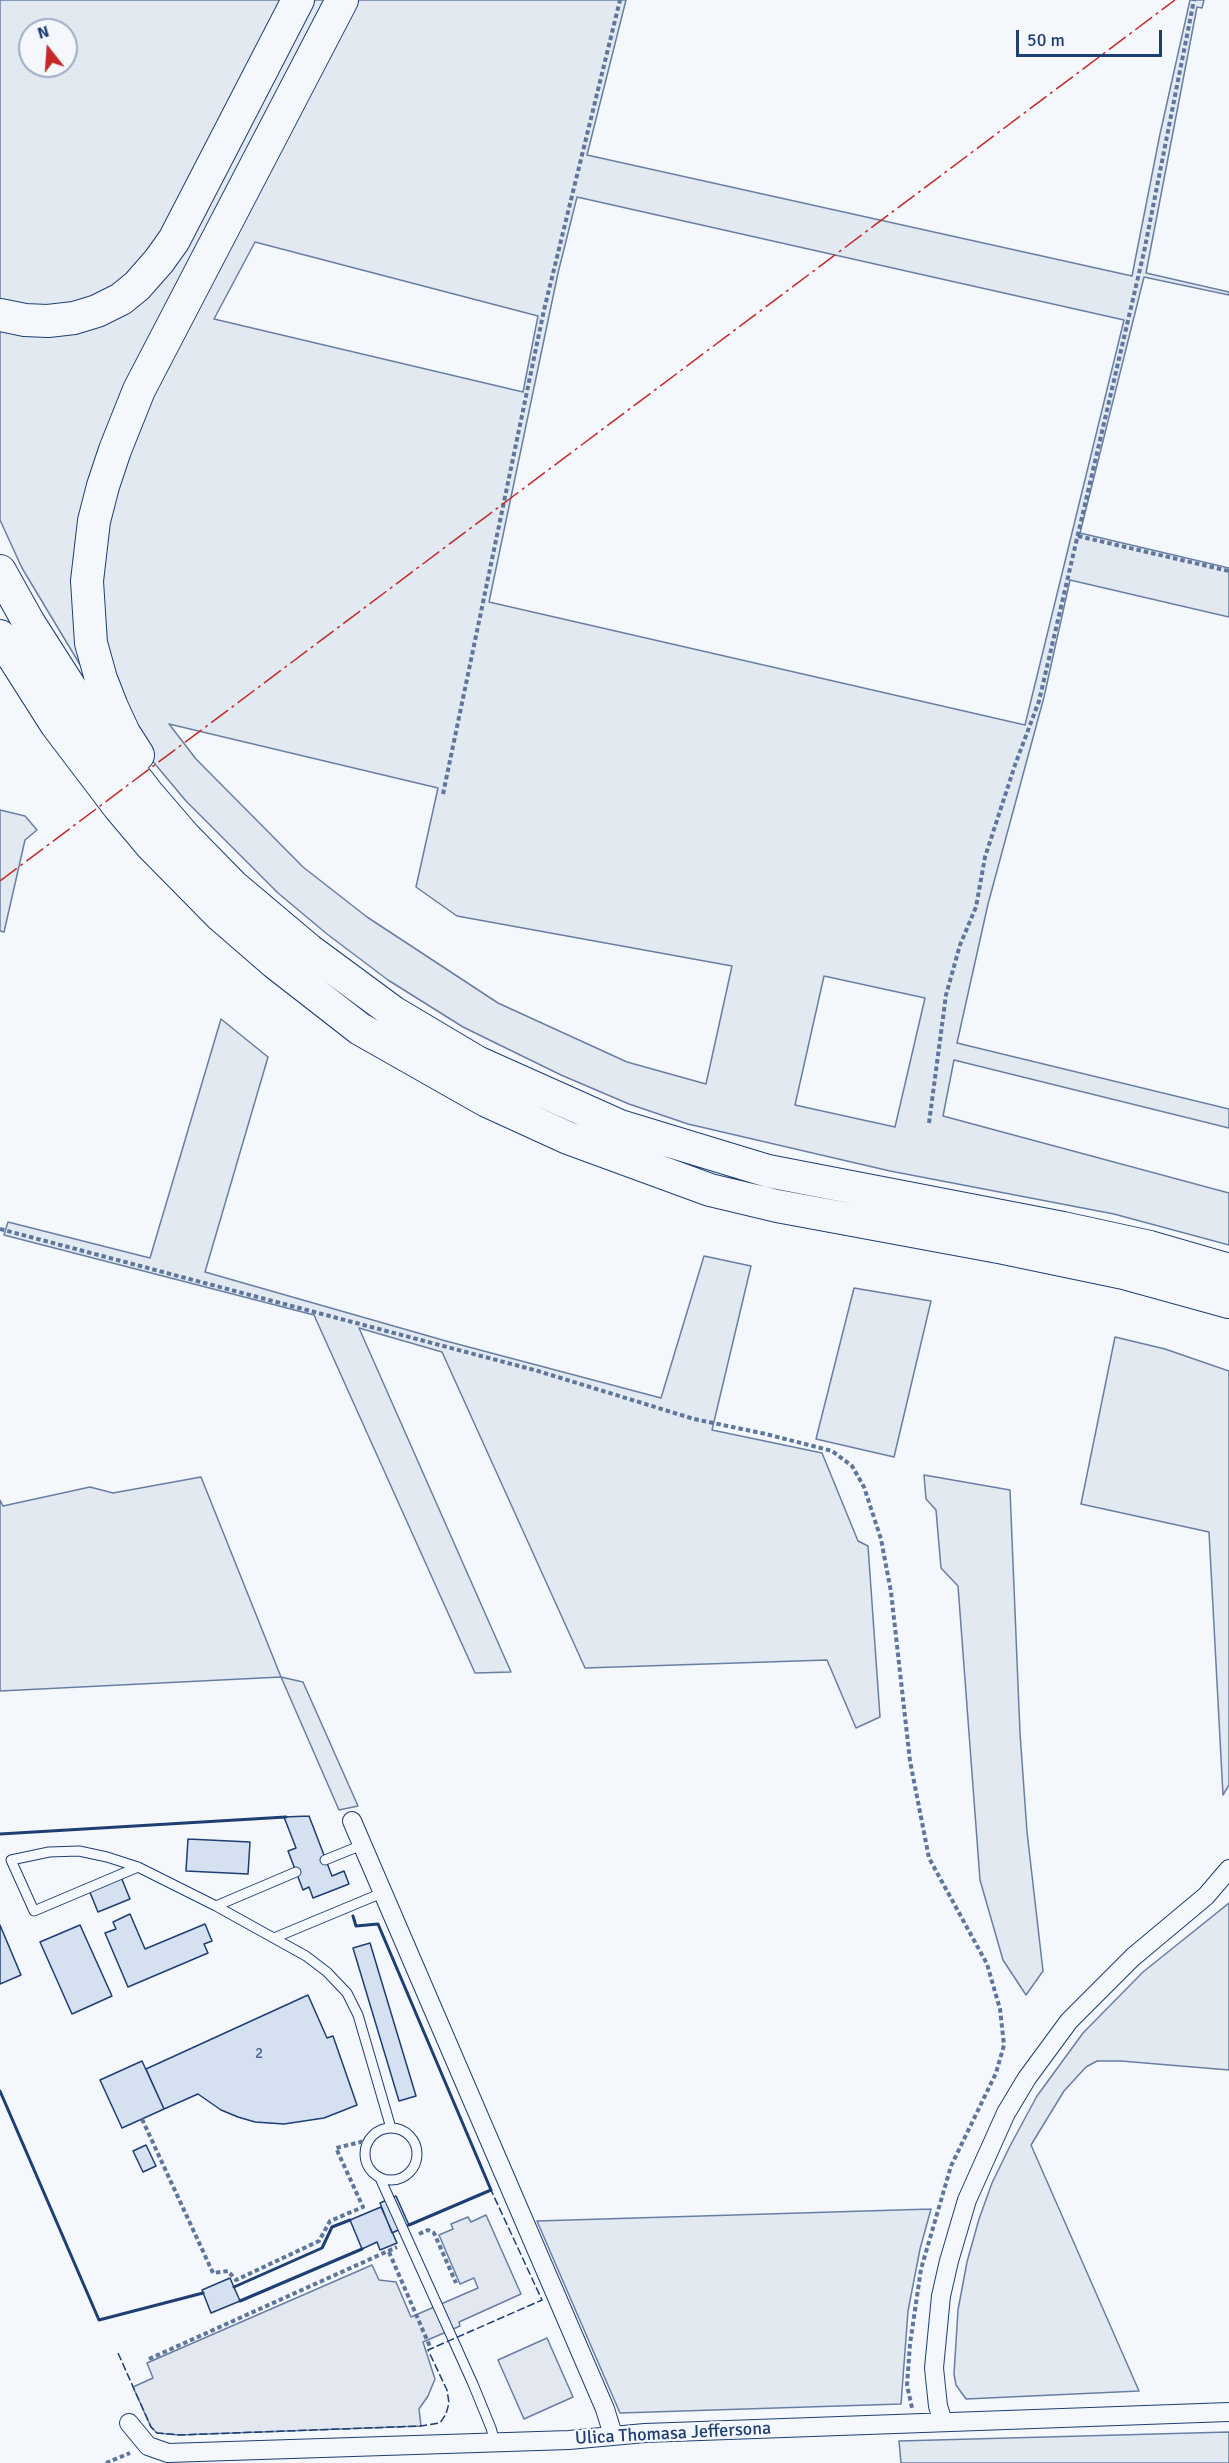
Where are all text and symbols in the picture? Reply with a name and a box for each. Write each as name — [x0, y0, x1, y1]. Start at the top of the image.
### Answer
north arrow — [18, 18, 78, 78]
scale bar — [1019, 18, 1164, 56]
text: N — [35, 22, 52, 44]
text: 50 m — [1027, 29, 1065, 51]
house number: 2 — [255, 2045, 263, 2063]
street label: Ulica Thomasa Jeffersona — [574, 2418, 772, 2450]

